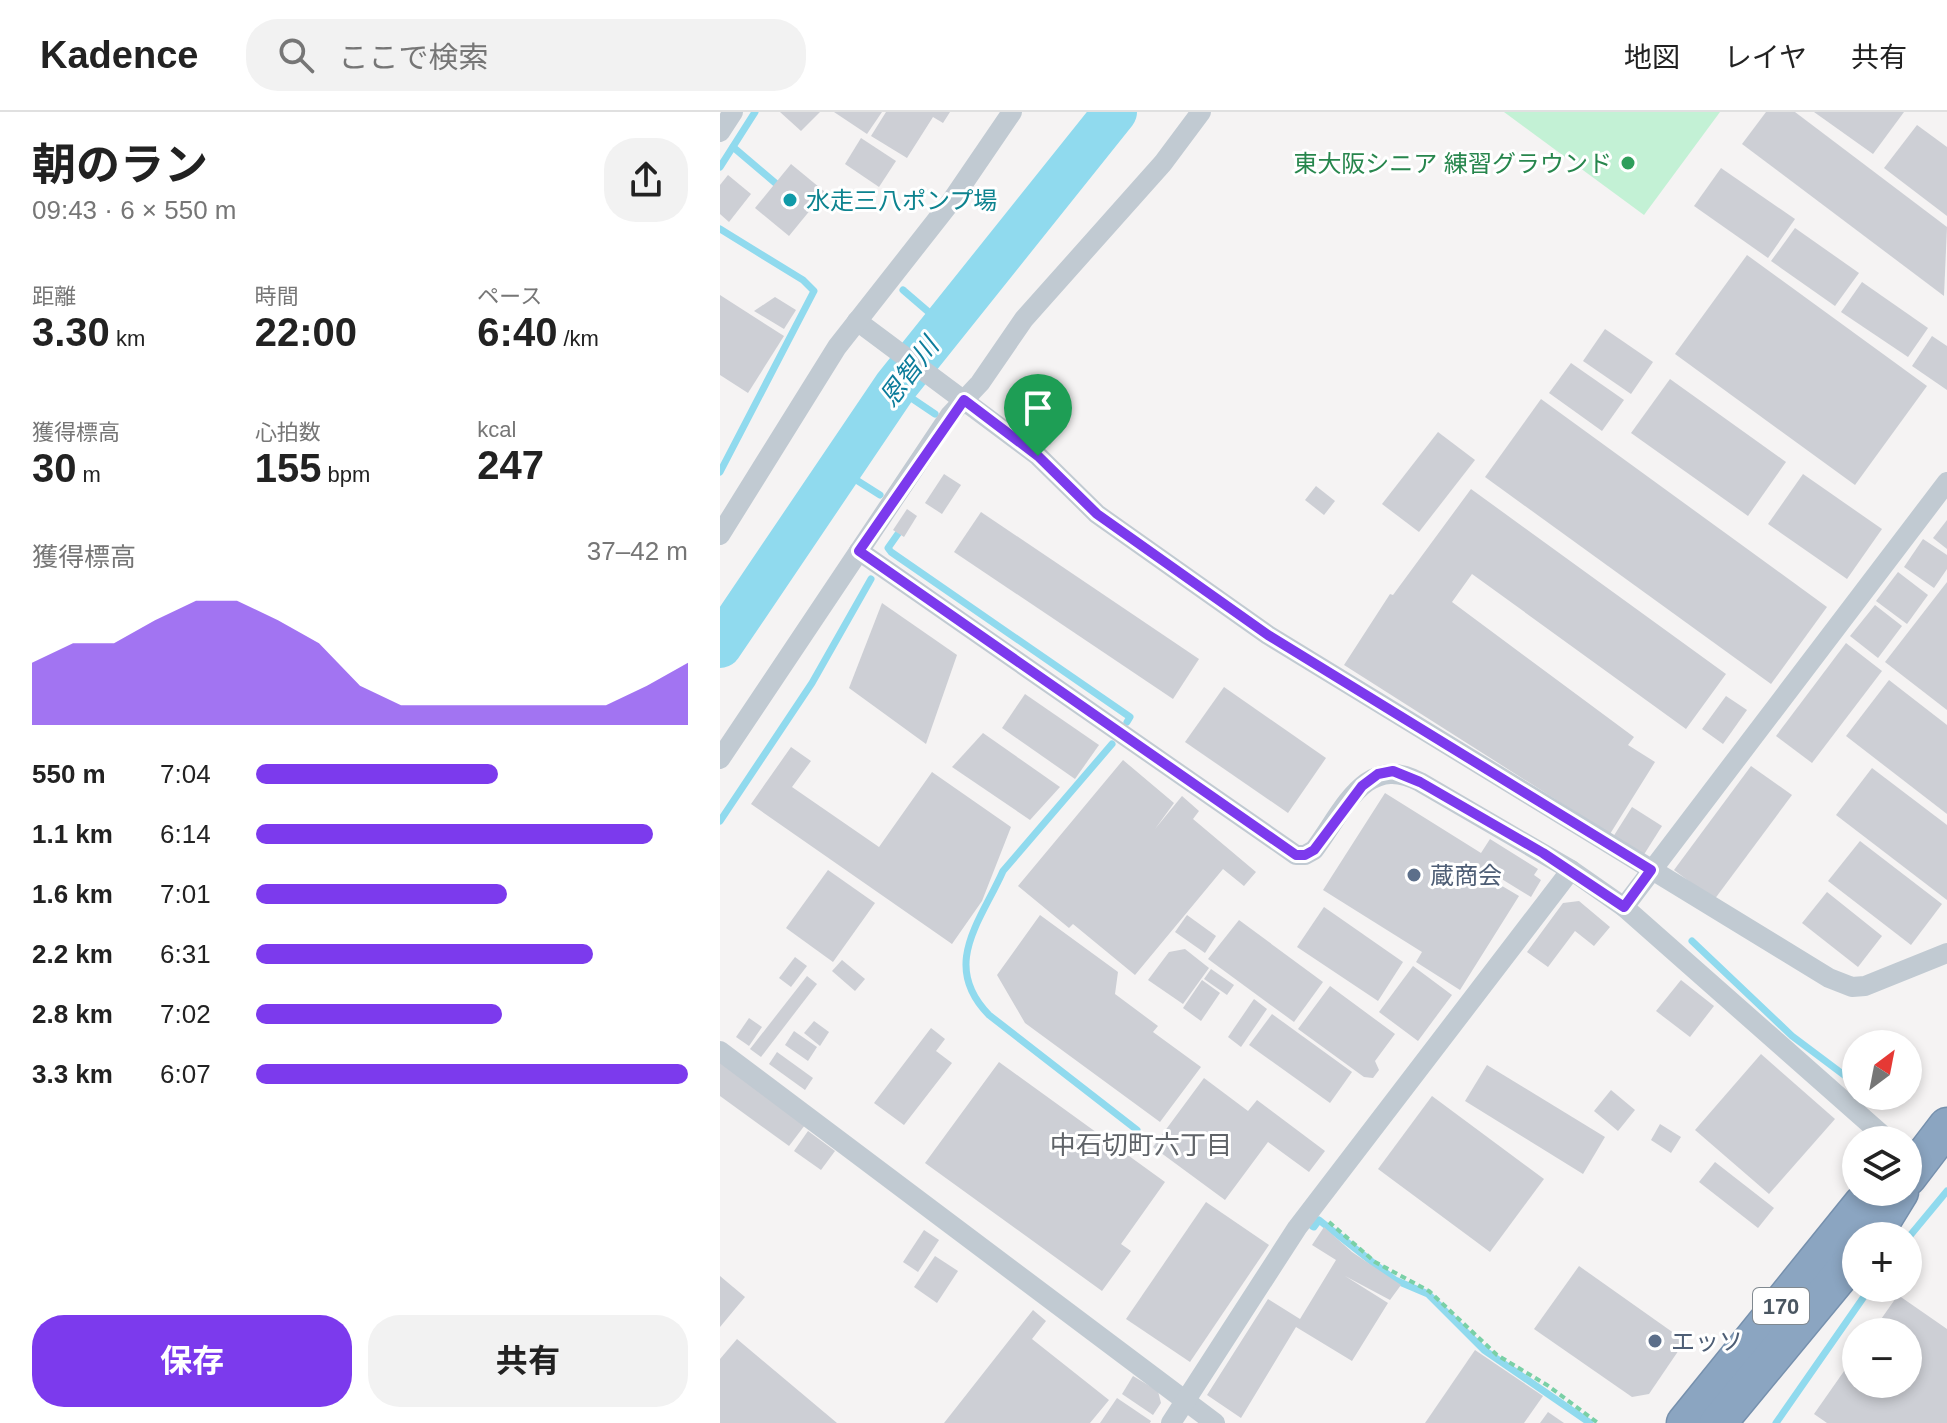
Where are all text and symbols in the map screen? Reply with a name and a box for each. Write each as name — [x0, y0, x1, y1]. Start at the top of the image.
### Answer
search box — [246, 19, 806, 91]
icon: search — [274, 33, 318, 77]
text: Kadence — [40, 34, 198, 76]
text: ここで検索 — [338, 41, 488, 74]
text: 地図 — [1624, 42, 1680, 73]
text: レイヤ — [1724, 42, 1807, 73]
text: 共有 — [1851, 42, 1907, 73]
button: share — [604, 138, 688, 222]
text: 朝のラン — [32, 140, 208, 189]
place label: 東大阪シニア 練習グラウンド — [1293, 150, 1612, 177]
marker: 東大阪シニア 練習グラウンド — [1619, 154, 1637, 172]
place label: 水走三八ポンプ場 — [806, 187, 997, 214]
marker: 水走三八ポンプ場 — [781, 191, 799, 209]
text: 09:43 · 6 × 550 m — [32, 195, 237, 225]
text: 距離 — [32, 284, 76, 309]
text: 時間 — [255, 284, 299, 309]
text: ペース — [477, 284, 542, 309]
text: 3.30 — [32, 310, 110, 354]
text: 22:00 — [255, 310, 357, 354]
text: 6:40 — [477, 310, 557, 354]
text: km — [110, 326, 145, 351]
text: /km — [557, 326, 599, 351]
water label: 恩智川 — [874, 329, 946, 412]
pin — [1004, 374, 1072, 456]
icon: arrive — [1016, 386, 1060, 430]
text: kcal — [477, 417, 516, 442]
text: 獲得標高 — [32, 420, 120, 445]
text: 心拍数 — [255, 420, 321, 445]
text: 247 — [477, 443, 544, 487]
text: 30 — [32, 446, 77, 490]
text: 155 — [255, 446, 321, 490]
text: m — [77, 462, 101, 487]
text: bpm — [321, 462, 370, 487]
text: 37–42 m — [587, 536, 688, 566]
text: 獲得標高 — [32, 542, 136, 572]
text: 550 m — [32, 759, 106, 789]
text: 7:04 — [160, 759, 211, 789]
text: 1.1 km — [32, 819, 113, 849]
text: 6:14 — [160, 819, 211, 849]
place label: 蔵商会 — [1430, 862, 1502, 889]
marker: 蔵商会 — [1405, 866, 1423, 884]
text: 1.6 km — [32, 879, 113, 909]
text: 7:01 — [160, 879, 211, 909]
text: 2.2 km — [32, 939, 113, 969]
text: 6:31 — [160, 939, 211, 969]
text: 2.8 km — [32, 999, 113, 1029]
text: 7:02 — [160, 999, 211, 1029]
north arrow — [1842, 1030, 1922, 1110]
map controls — [1842, 1030, 1922, 1398]
text: 3.3 km — [32, 1059, 113, 1089]
text: 6:07 — [160, 1059, 211, 1089]
button: layers — [1842, 1126, 1922, 1206]
district label: 中石切町六丁目 — [1050, 1130, 1232, 1160]
button: + — [1842, 1222, 1922, 1302]
road number: 170 — [1753, 1288, 1809, 1324]
button: 保存 — [32, 1315, 352, 1407]
button: 共有 — [368, 1315, 688, 1407]
button: − — [1842, 1318, 1922, 1398]
place label: エッソ — [1671, 1328, 1743, 1355]
marker: エッソ — [1646, 1332, 1664, 1350]

